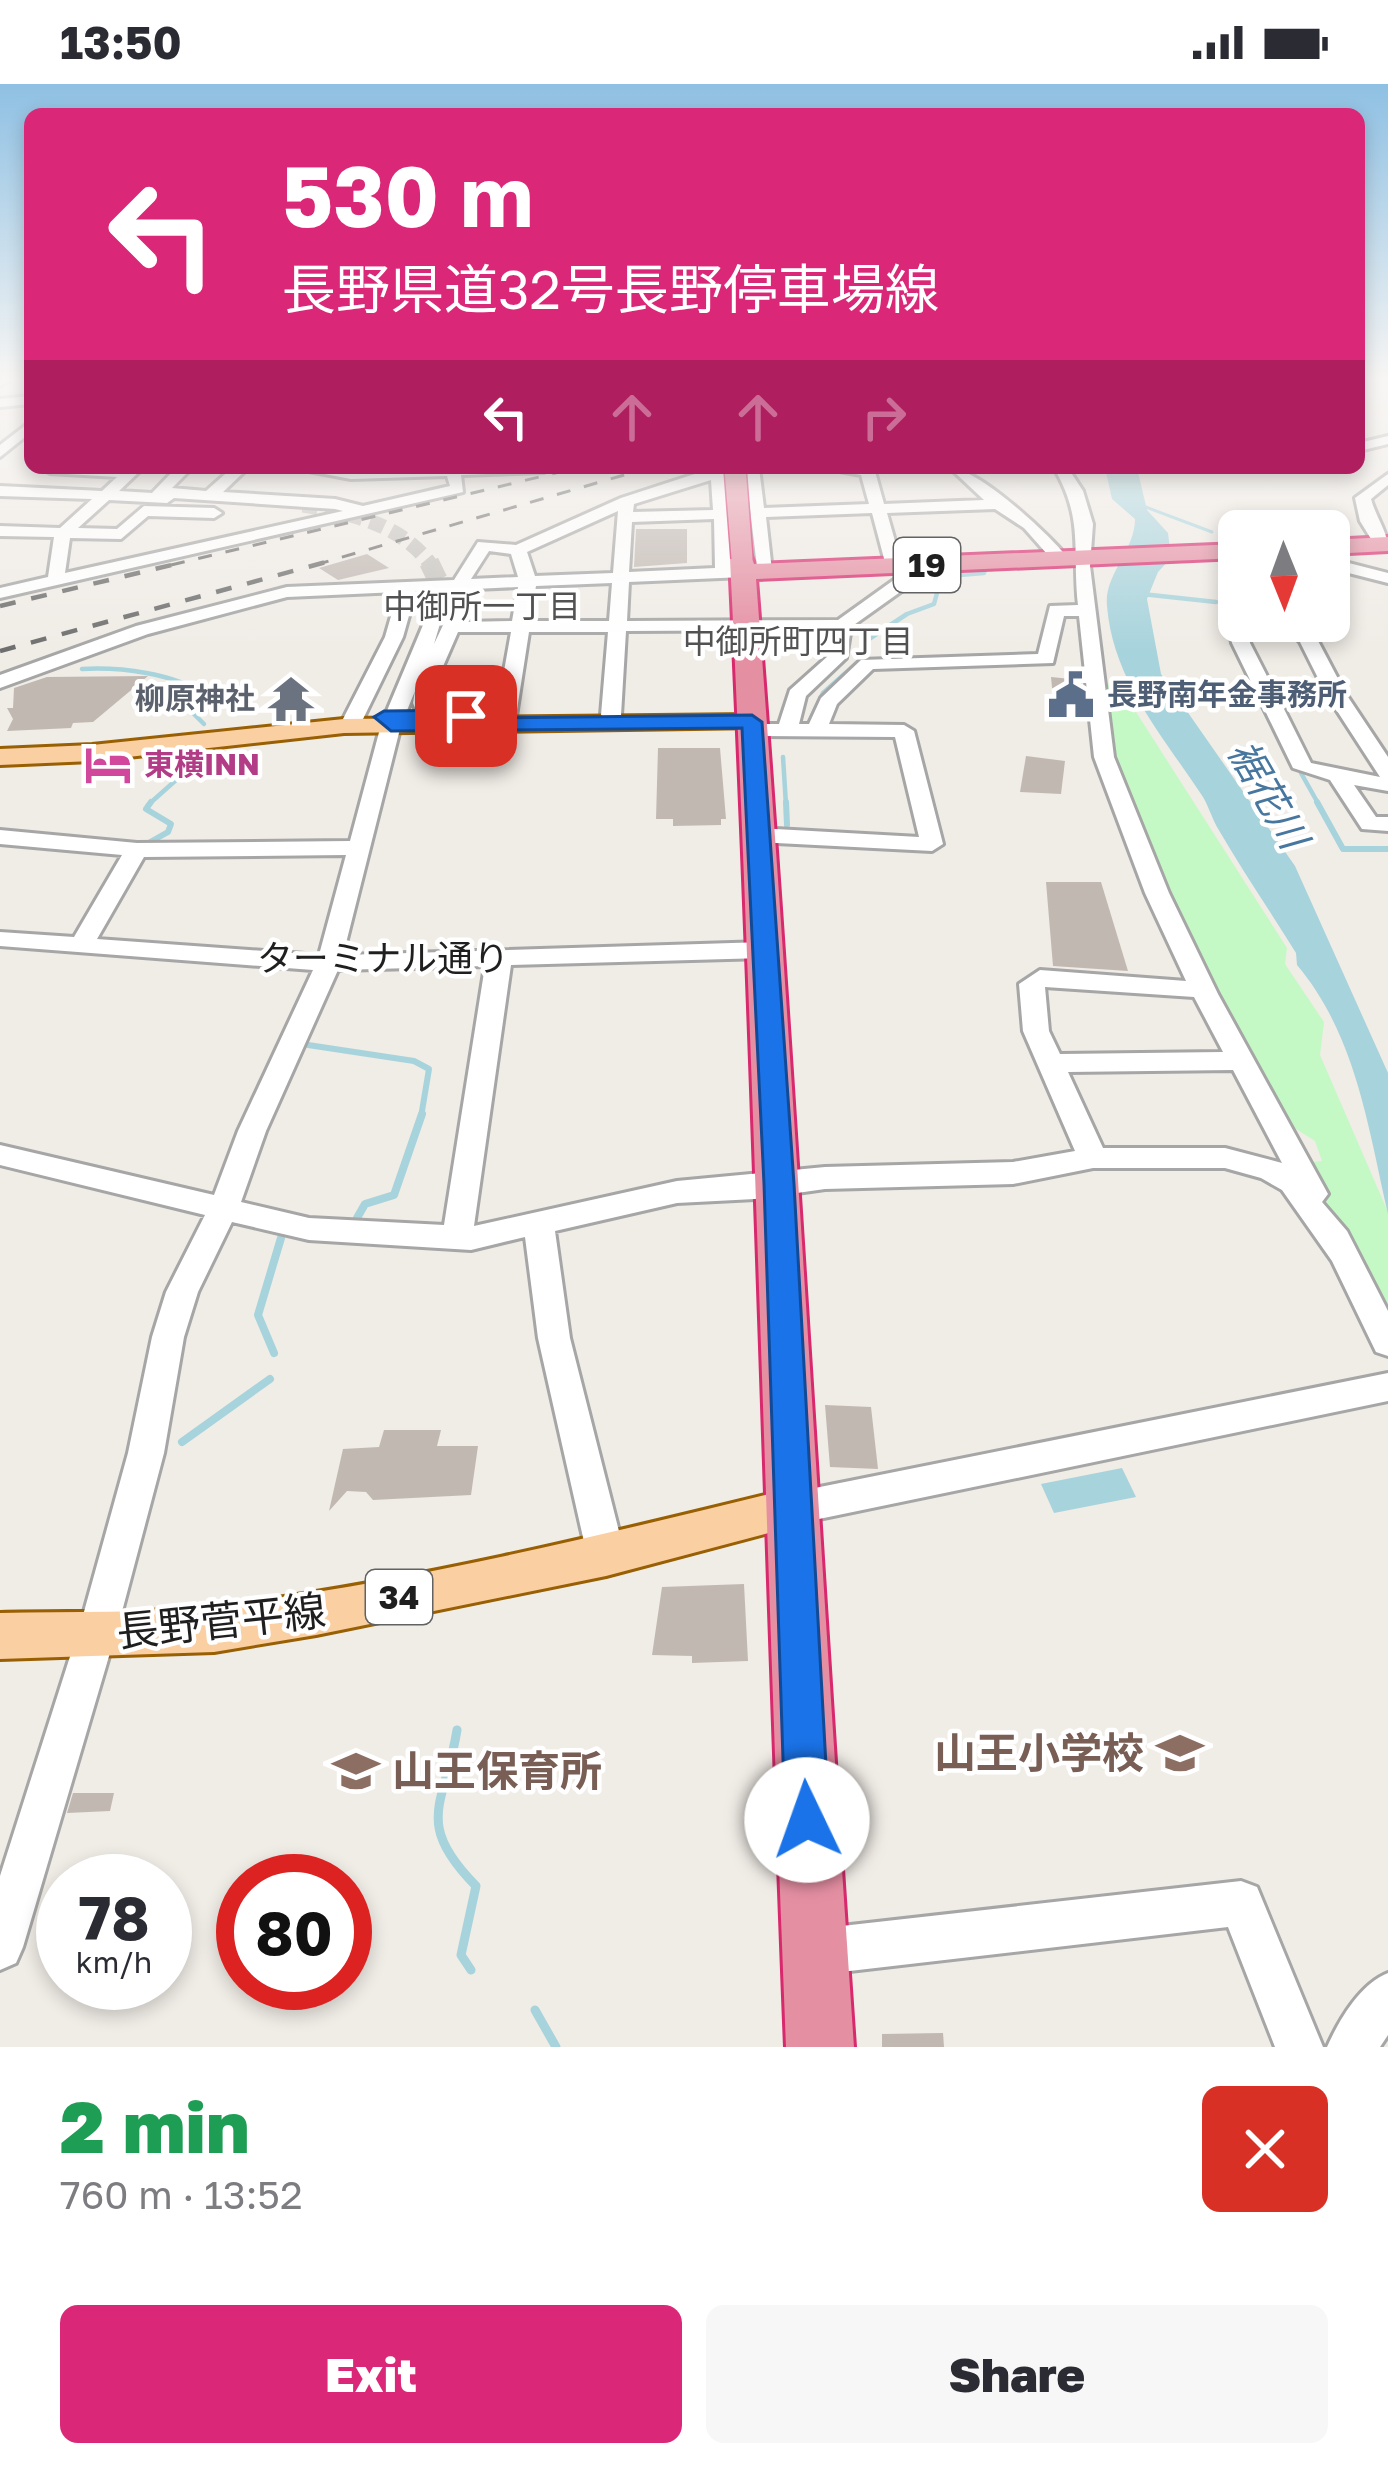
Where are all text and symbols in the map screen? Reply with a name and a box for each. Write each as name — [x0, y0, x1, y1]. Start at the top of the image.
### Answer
text: 13:50 — [60, 15, 182, 69]
text: 530 m — [282, 145, 534, 245]
icon: left — [84, 156, 240, 312]
text: 長野県道32号長野停車場線 — [282, 256, 939, 321]
icon: left — [473, 384, 539, 450]
icon: ahead — [599, 384, 665, 450]
icon: ahead — [725, 384, 791, 450]
icon: right — [851, 384, 917, 450]
north arrow — [1218, 510, 1350, 642]
map controls — [1218, 510, 1350, 642]
road number: 19 — [894, 538, 960, 592]
district label: 中御所一丁目 — [383, 586, 581, 625]
district label: 中御所町四丁目 — [683, 621, 914, 660]
pin — [415, 665, 517, 767]
public building icon: 長野南年金事務所 — [1046, 670, 1096, 720]
temple icon: 柳原神社 — [266, 674, 316, 724]
place label: 長野南年金事務所 — [1107, 676, 1347, 712]
place label: 柳原神社 — [135, 680, 255, 716]
icon: arrive — [433, 683, 499, 749]
water label: 裾花川 — [1219, 731, 1320, 860]
hotel icon: 東横INN — [83, 740, 133, 790]
place label: 東横INN — [144, 746, 260, 782]
street label: ターミナル通り — [257, 936, 509, 979]
road number: 34 — [366, 1570, 432, 1624]
street label: 長野菅平線 — [114, 1584, 328, 1656]
place label: 山王小学校 — [934, 1727, 1144, 1777]
school or university icon: 山王小学校 — [1155, 1728, 1205, 1778]
place label: 山王保育所 — [392, 1745, 602, 1795]
school or university icon: 山王保育所 — [331, 1746, 381, 1796]
position arrow — [744, 1757, 870, 1883]
speed limit sign: 80 — [216, 1854, 372, 2010]
text: 78 — [78, 1881, 150, 1953]
text: km/h — [76, 1944, 152, 1980]
text: 2 min — [60, 2082, 250, 2169]
button: close — [1202, 2086, 1328, 2212]
text: 760 m · 13:52 — [60, 2171, 303, 2218]
button: Exit — [60, 2305, 682, 2443]
button: Share — [706, 2305, 1328, 2443]

